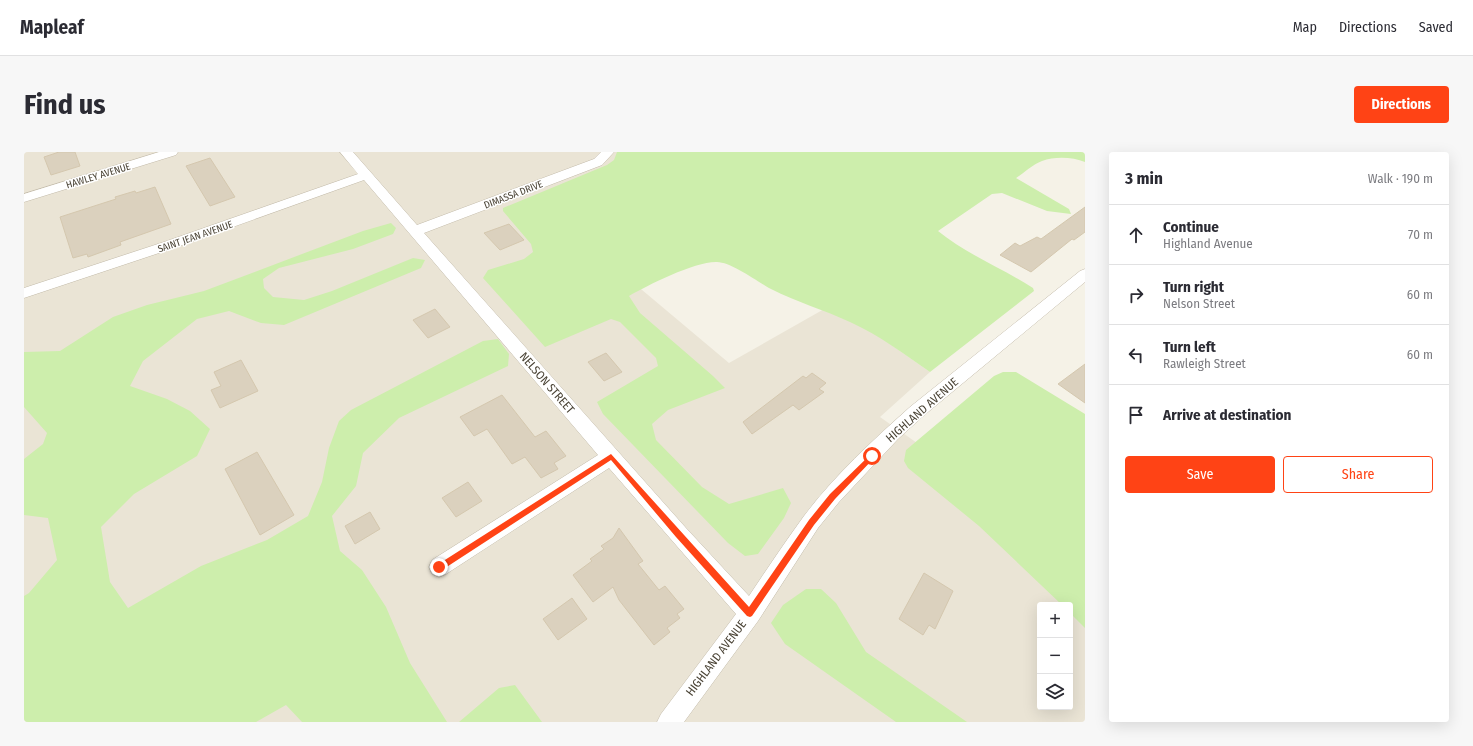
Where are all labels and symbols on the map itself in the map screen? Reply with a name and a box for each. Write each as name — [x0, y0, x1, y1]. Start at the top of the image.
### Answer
street label: HAWLEY AVENUE — [65, 160, 132, 191]
street label: DIMASSA DRIVE — [482, 178, 545, 212]
street label: SAINT JEAN AVENUE — [156, 218, 235, 255]
street label: NELSON STREET — [517, 350, 578, 417]
street label: HIGHLAND AVENUE — [883, 375, 961, 445]
route start — [863, 447, 881, 465]
route end — [430, 558, 448, 576]
street label: HIGHLAND AVENUE — [683, 617, 749, 699]

